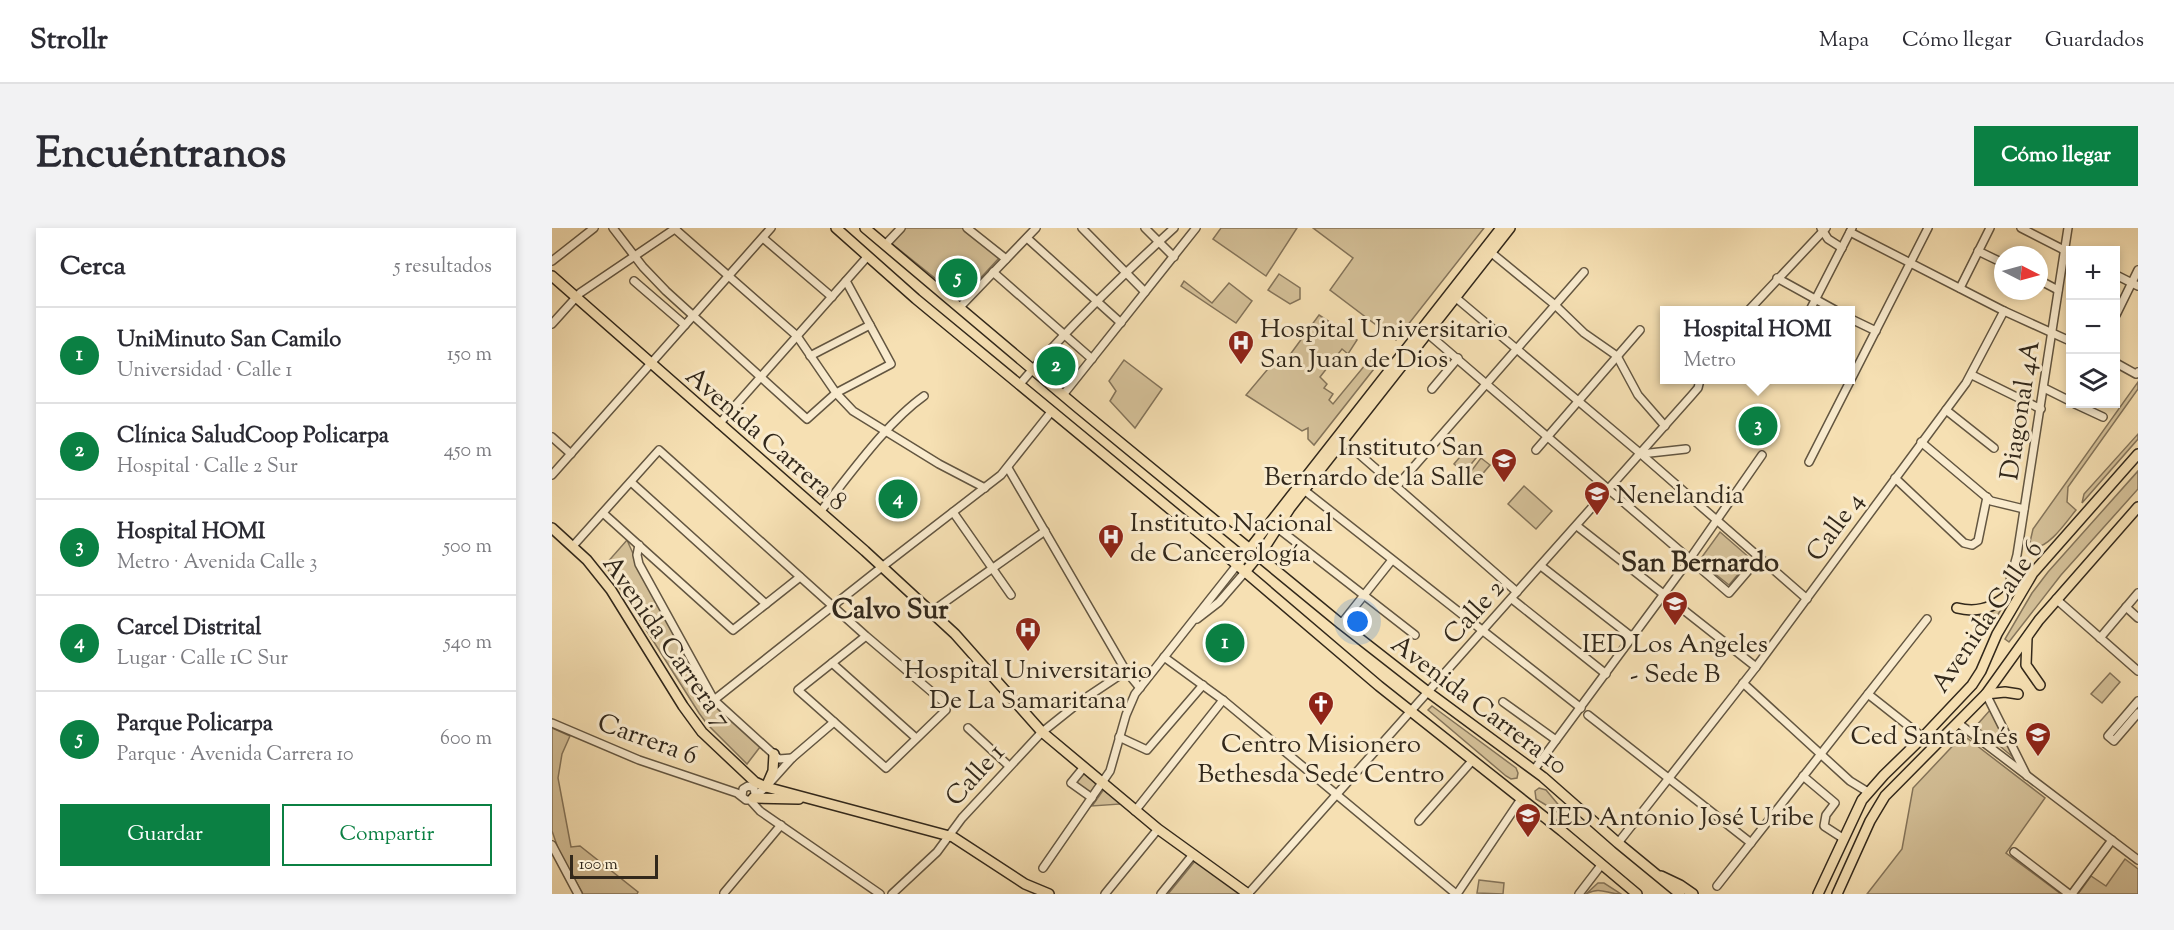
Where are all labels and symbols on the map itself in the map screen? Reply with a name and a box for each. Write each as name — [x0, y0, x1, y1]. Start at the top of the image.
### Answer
north arrow — [1994, 246, 2048, 300]
pin: 5 — [938, 256, 978, 300]
place label: Hospital Universitario San Juan de Dios — [1260, 312, 1508, 379]
hospital icon: Hospital Universitario San Juan de Dios — [1226, 328, 1256, 366]
street label: Diagonal 4A — [1992, 338, 2051, 483]
pin: 2 — [1036, 344, 1076, 388]
street label: Avenida Carrera 8 — [676, 359, 854, 521]
pin: 3 — [1738, 404, 1778, 448]
place label: Instituto San Bernardo de la Salle — [1264, 430, 1484, 497]
school or university icon: Instituto San Bernardo de la Salle — [1489, 446, 1519, 484]
pin: 4 — [878, 476, 918, 522]
place label: Nenelandia — [1616, 478, 1744, 515]
school or university icon: Nenelandia — [1582, 479, 1612, 517]
street label: Calle 4 — [1798, 485, 1874, 570]
place label: Instituto Nacional de Cancerología — [1130, 506, 1333, 573]
hospital icon: Instituto Nacional de Cancerología — [1096, 522, 1126, 560]
street label: Avenida Calle 6 — [1923, 534, 2053, 701]
district label: San Bernardo — [1621, 545, 1779, 584]
street label: Avenida Carrera 7 — [592, 548, 740, 736]
street label: Calle 2 — [1435, 572, 1514, 654]
school or university icon: IED Los Angeles - Sede B — [1660, 589, 1690, 627]
district label: Calvo Sur — [832, 592, 949, 631]
your location — [1343, 607, 1372, 636]
hospital icon: Hospital Universitario De La Samaritana — [1013, 615, 1043, 653]
pin: 1 — [1206, 620, 1244, 666]
street label: Avenida Carrera 10 — [1382, 627, 1575, 785]
place label: IED Los Angeles - Sede B — [1582, 627, 1768, 694]
place label: Hospital Universitario De La Samaritana — [904, 653, 1152, 720]
church icon: Centro Misionero Bethesda Sede Centro — [1306, 689, 1336, 727]
street label: Carrera 6 — [592, 705, 702, 776]
place label: Ced Santa Inés — [1850, 719, 2018, 756]
school or university icon: Ced Santa Inés — [2023, 720, 2053, 758]
place label: Centro Misionero Bethesda Sede Centro — [1198, 727, 1444, 794]
street label: Calle 1 — [938, 736, 1014, 815]
place label: IED Antonio José Uribe — [1548, 800, 1814, 837]
school or university icon: IED Antonio José Uribe — [1513, 801, 1543, 839]
scale bar — [570, 852, 658, 880]

